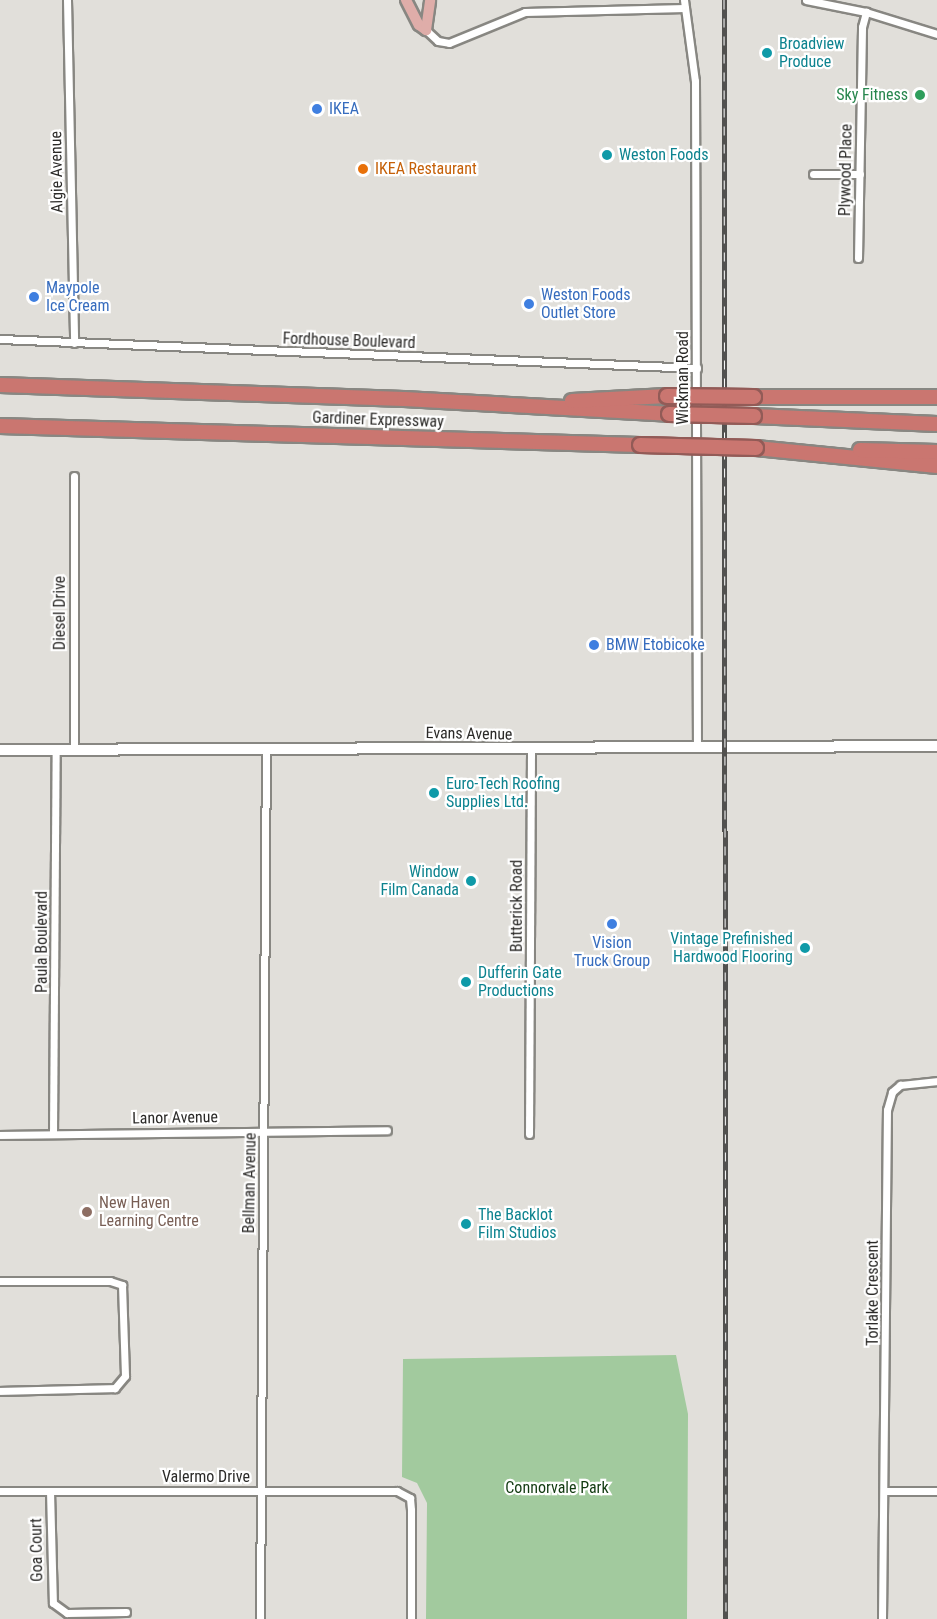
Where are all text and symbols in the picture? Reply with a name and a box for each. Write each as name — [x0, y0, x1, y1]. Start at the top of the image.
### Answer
place label: Broadview Produce — [779, 34, 844, 72]
marker: Broadview Produce — [760, 46, 774, 60]
place label: Sky Fitness — [836, 85, 908, 105]
marker: Sky Fitness — [913, 88, 927, 102]
place label: IKEA — [329, 99, 359, 119]
marker: IKEA — [310, 102, 324, 116]
street label: Plywood Place — [836, 124, 856, 216]
street label: Algie Avenue — [47, 131, 67, 213]
place label: Weston Foods — [619, 145, 709, 165]
marker: Weston Foods — [600, 148, 614, 162]
place label: IKEA Restaurant — [375, 159, 477, 179]
marker: IKEA Restaurant — [356, 162, 370, 176]
place label: Maypole Ice Cream — [46, 278, 110, 316]
place label: Weston Foods Outlet Store — [541, 285, 631, 323]
marker: Maypole Ice Cream — [27, 290, 41, 304]
marker: Weston Foods Outlet Store — [522, 297, 536, 311]
street label: Fordhouse Boulevard — [282, 329, 416, 353]
street label: Wickman Road — [673, 331, 693, 425]
street label: Gardiner Expressway — [312, 408, 444, 432]
street label: Diesel Drive — [50, 576, 70, 650]
place label: BMW Etobicoke — [606, 635, 705, 655]
marker: BMW Etobicoke — [587, 638, 601, 652]
street label: Evans Avenue — [425, 724, 513, 744]
place label: Euro-Tech Roofing Supplies Ltd. — [446, 774, 560, 812]
marker: Euro-Tech Roofing Supplies Ltd. — [427, 786, 441, 800]
street label: Butterick Road — [507, 860, 527, 952]
place label: Window Film Canada — [380, 862, 459, 900]
marker: Window Film Canada — [464, 874, 478, 888]
street label: Paula Boulevard — [32, 891, 52, 993]
marker: Vision Truck Group — [605, 917, 619, 931]
place label: Vintage Prefinished Hardwood Flooring — [670, 929, 793, 967]
place label: Vision Truck Group — [574, 933, 650, 971]
marker: Vintage Prefinished Hardwood Flooring — [798, 941, 812, 955]
place label: Dufferin Gate Productions — [478, 963, 562, 1001]
marker: Dufferin Gate Productions — [459, 975, 473, 989]
street label: Lanor Avenue — [132, 1108, 218, 1128]
street label: Bellman Avenue — [240, 1132, 260, 1234]
place label: New Haven Learning Centre — [99, 1193, 199, 1231]
marker: New Haven Learning Centre — [80, 1205, 94, 1219]
place label: The Backlot Film Studios — [478, 1205, 556, 1243]
marker: The Backlot Film Studios — [459, 1217, 473, 1231]
street label: Torlake Crescent — [863, 1240, 883, 1346]
street label: Valermo Drive — [162, 1467, 250, 1487]
park label: Connorvale Park — [505, 1478, 609, 1498]
street label: Goa Court — [27, 1518, 47, 1582]

